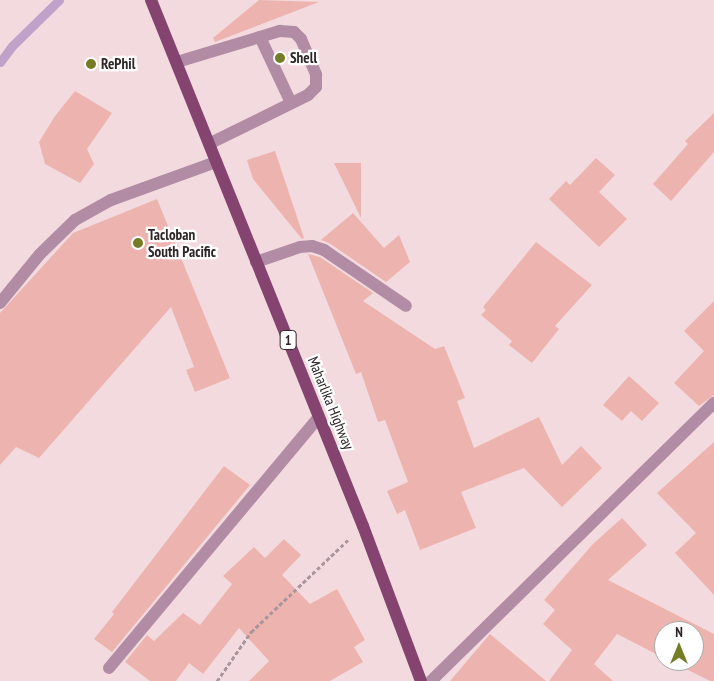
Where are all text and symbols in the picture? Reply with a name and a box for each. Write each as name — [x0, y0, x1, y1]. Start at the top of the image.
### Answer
place label: Shell — [290, 49, 317, 67]
marker: Shell — [274, 52, 286, 64]
place label: RePhil — [101, 55, 135, 73]
marker: RePhil — [85, 58, 97, 70]
place label: Tacloban South Pacific — [148, 225, 216, 260]
marker: Tacloban South Pacific — [132, 237, 144, 249]
road number: 1 — [279, 328, 297, 352]
street label: Maharlika Highway — [304, 354, 358, 452]
north arrow — [654, 621, 704, 671]
text: N — [675, 623, 683, 641]

